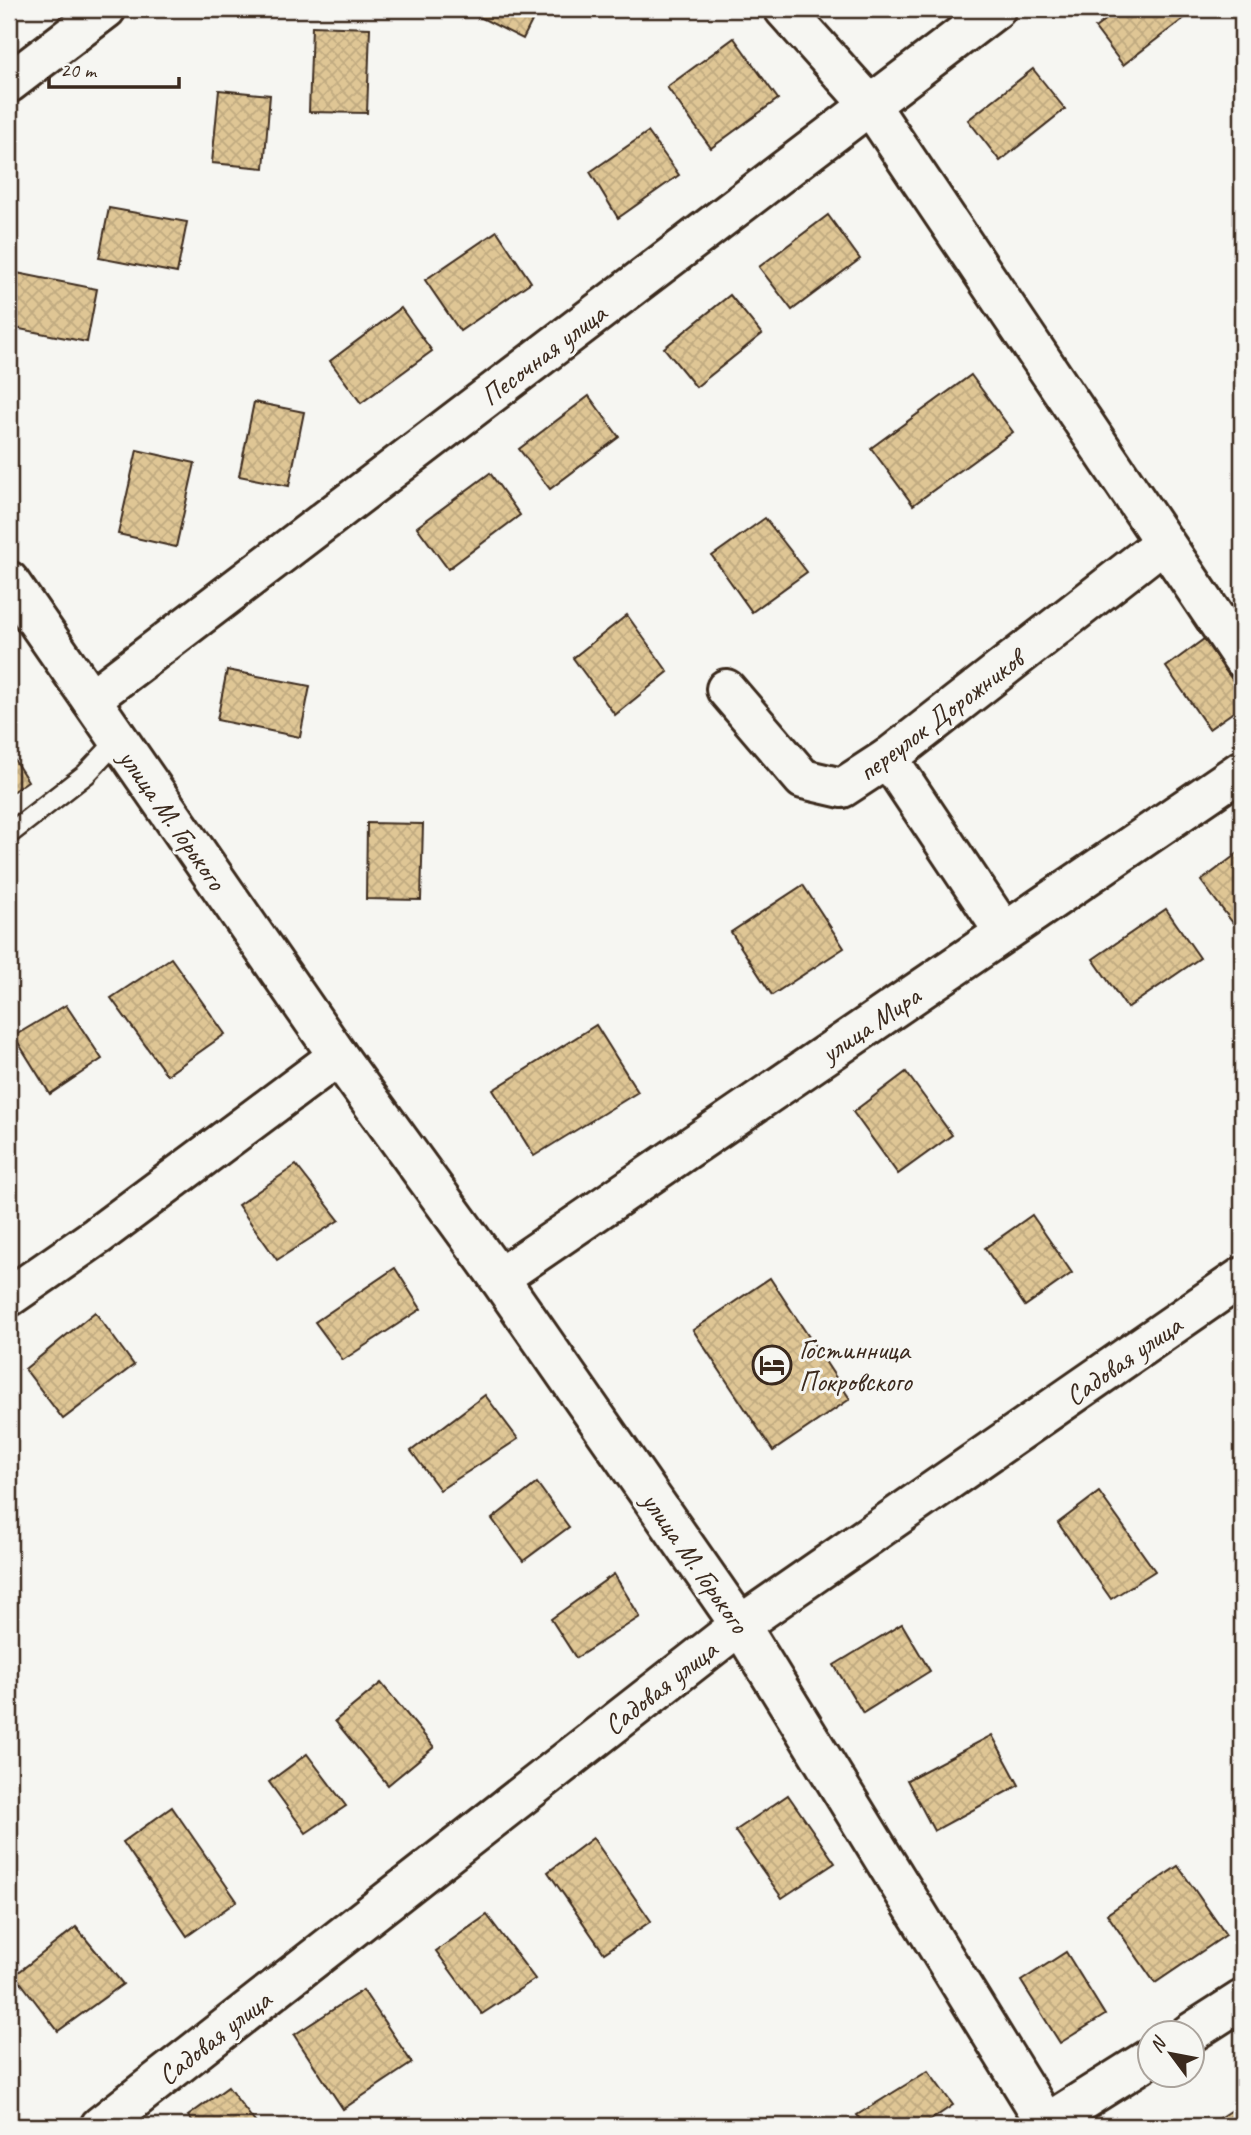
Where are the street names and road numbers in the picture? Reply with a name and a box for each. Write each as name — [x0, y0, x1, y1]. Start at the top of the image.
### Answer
street label: Песочная улица — [473, 295, 615, 413]
street label: переулок Дорожников — [851, 639, 1034, 789]
street label: улица М. Горького — [110, 740, 235, 898]
street label: улица Мира — [812, 977, 928, 1072]
street label: Садовая улица — [1058, 1307, 1190, 1413]
street label: улица М. Горького — [633, 1483, 758, 1641]
street label: Садовая улица — [597, 1631, 725, 1743]
street label: Садовая улица — [151, 1981, 279, 2093]

